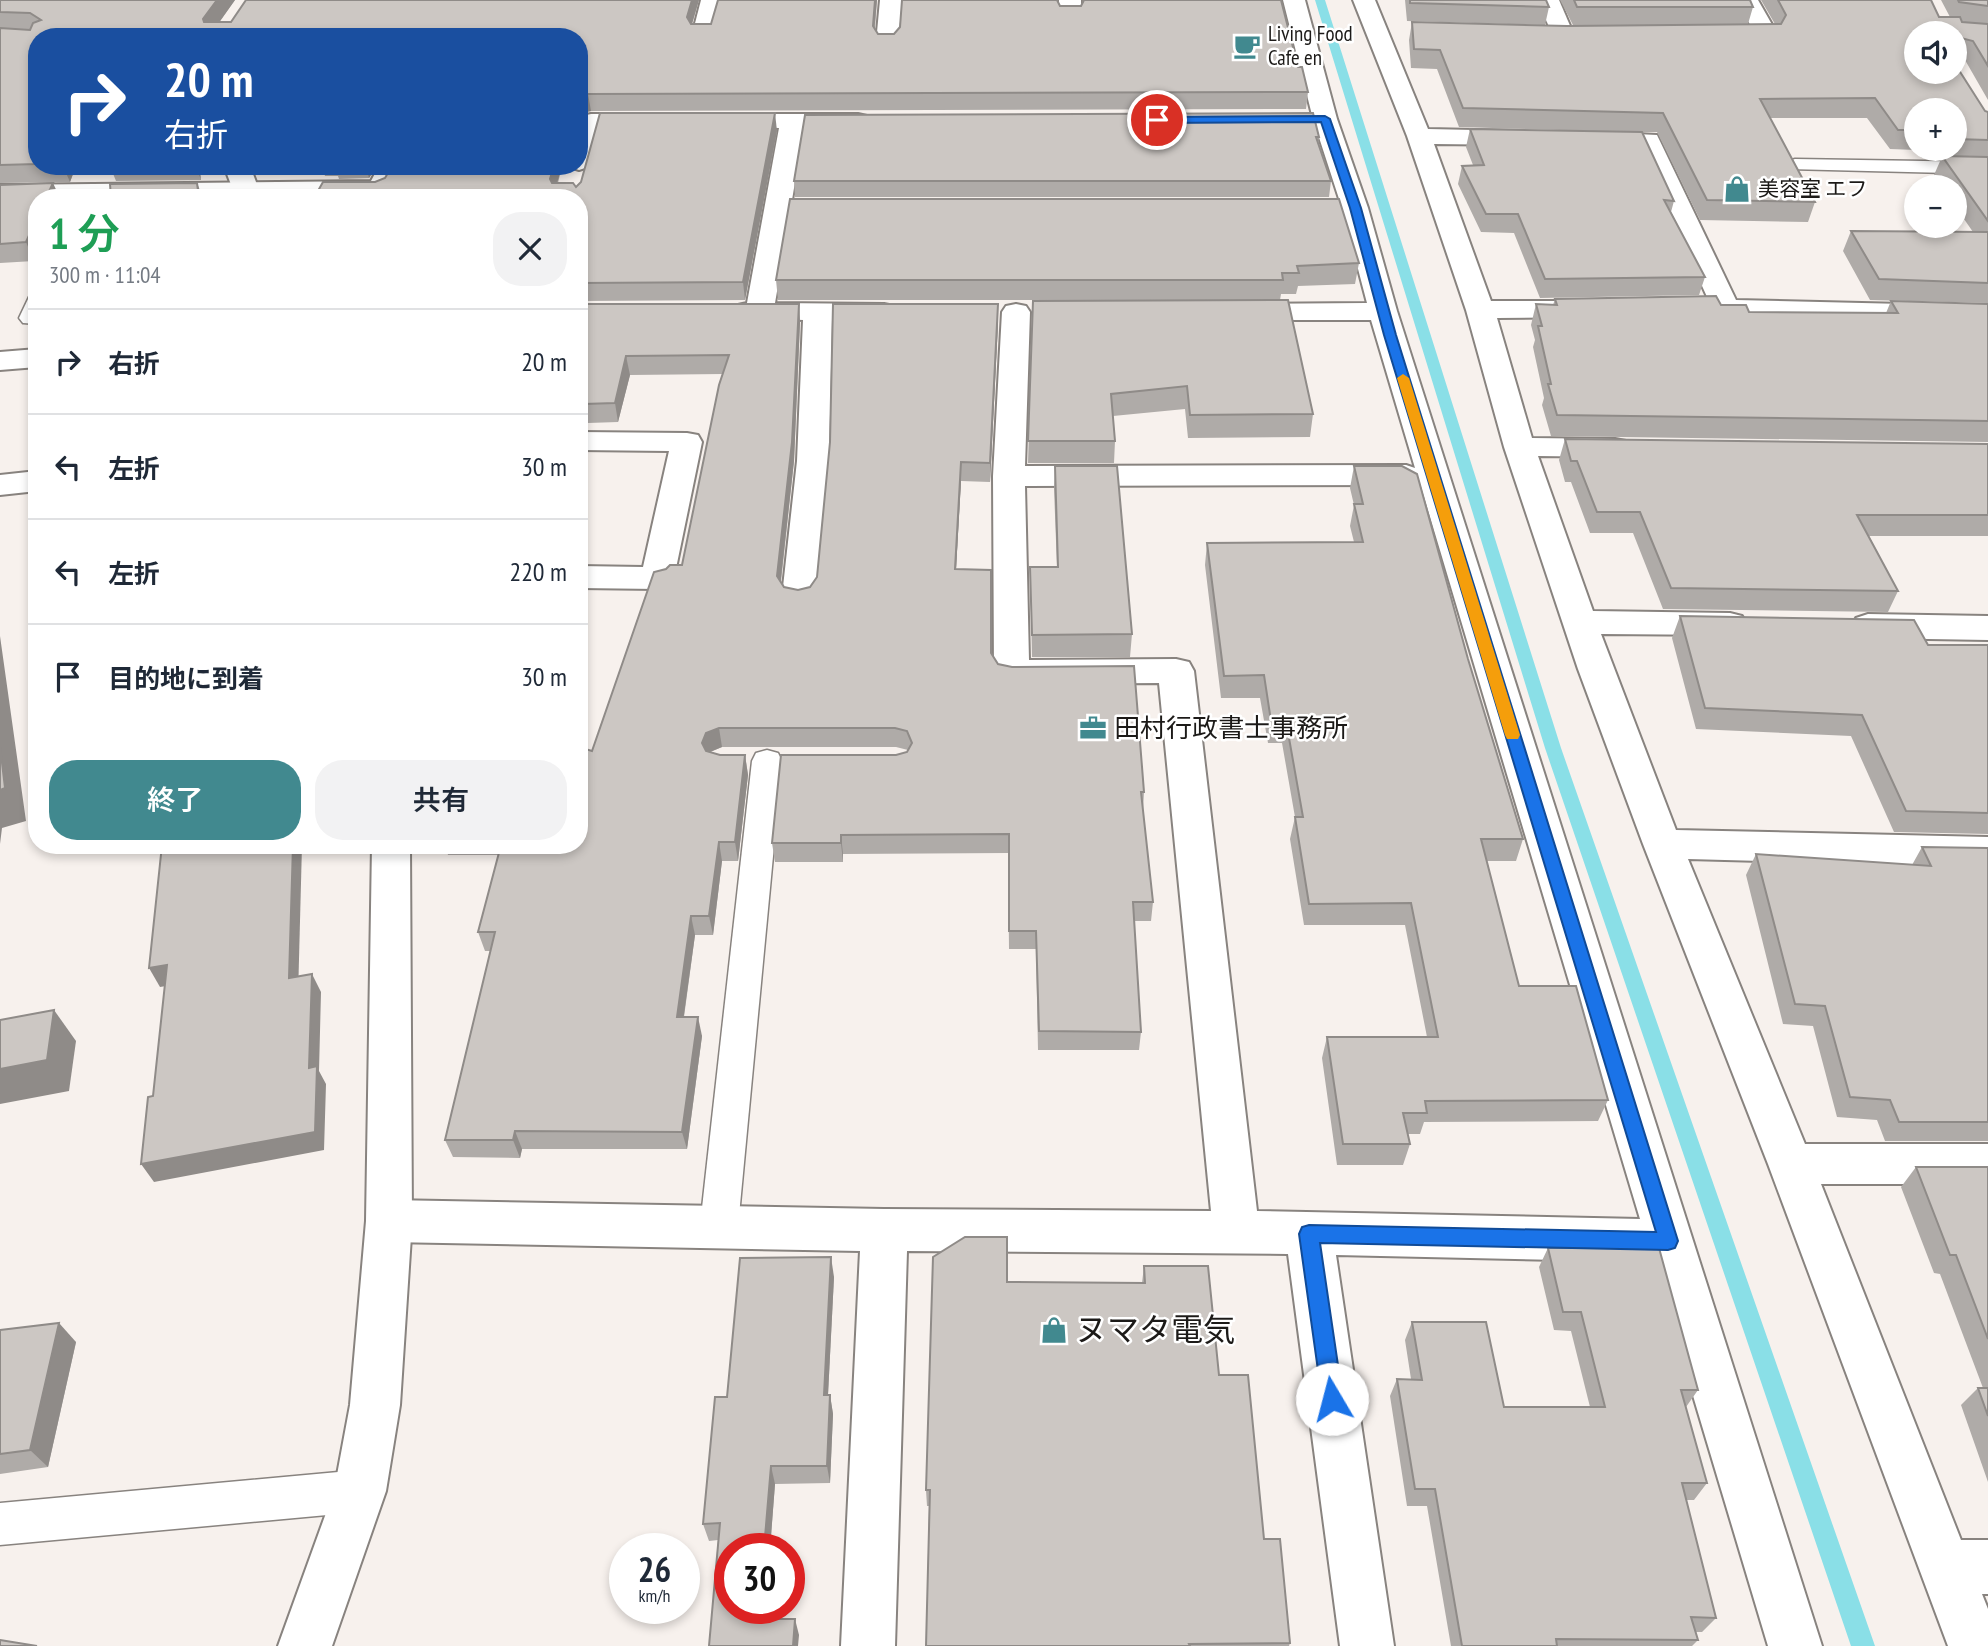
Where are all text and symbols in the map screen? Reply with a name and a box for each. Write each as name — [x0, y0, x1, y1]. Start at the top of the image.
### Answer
place label: Living Food Cafe en — [1268, 20, 1353, 71]
map controls — [1904, 21, 1967, 238]
button: sound — [1904, 21, 1967, 84]
cafe icon: Living Food Cafe en — [1232, 31, 1262, 61]
text: 20 m — [164, 47, 253, 111]
icon: right — [49, 56, 140, 147]
pin — [1127, 90, 1187, 150]
button: + — [1904, 98, 1967, 161]
icon: arrive — [1138, 101, 1176, 139]
text: 右折 — [164, 113, 228, 155]
shop icon: 美容室 エフ — [1722, 174, 1752, 204]
place label: 美容室 エフ — [1758, 175, 1867, 202]
button: − — [1904, 175, 1967, 238]
text: 1 分 — [49, 206, 120, 261]
button: close — [493, 212, 567, 286]
text: 300 m · 11:04 — [49, 260, 161, 289]
icon: right — [49, 343, 87, 381]
text: 20 m — [521, 345, 567, 378]
text: 右折 — [108, 347, 160, 380]
icon: left — [49, 448, 87, 486]
text: 30 m — [521, 450, 567, 483]
text: 左折 — [108, 452, 160, 485]
icon: left — [49, 553, 87, 591]
text: 220 m — [509, 555, 567, 588]
text: 左折 — [108, 557, 160, 590]
icon: arrive — [49, 658, 87, 696]
text: 30 m — [521, 660, 567, 693]
text: 目的地に到着 — [108, 662, 264, 695]
place label: 田村行政書士事務所 — [1114, 711, 1348, 744]
office icon: 田村行政書士事務所 — [1078, 713, 1108, 743]
button: 終了 — [49, 760, 301, 840]
button: 共有 — [315, 760, 567, 840]
place label: ヌマタ電気 — [1075, 1308, 1235, 1350]
shop icon: ヌマタ電気 — [1039, 1315, 1069, 1345]
position arrow — [1295, 1362, 1369, 1436]
speed limit sign: 30 — [714, 1533, 805, 1624]
text: 26 — [638, 1546, 671, 1592]
text: km/h — [639, 1584, 670, 1607]

